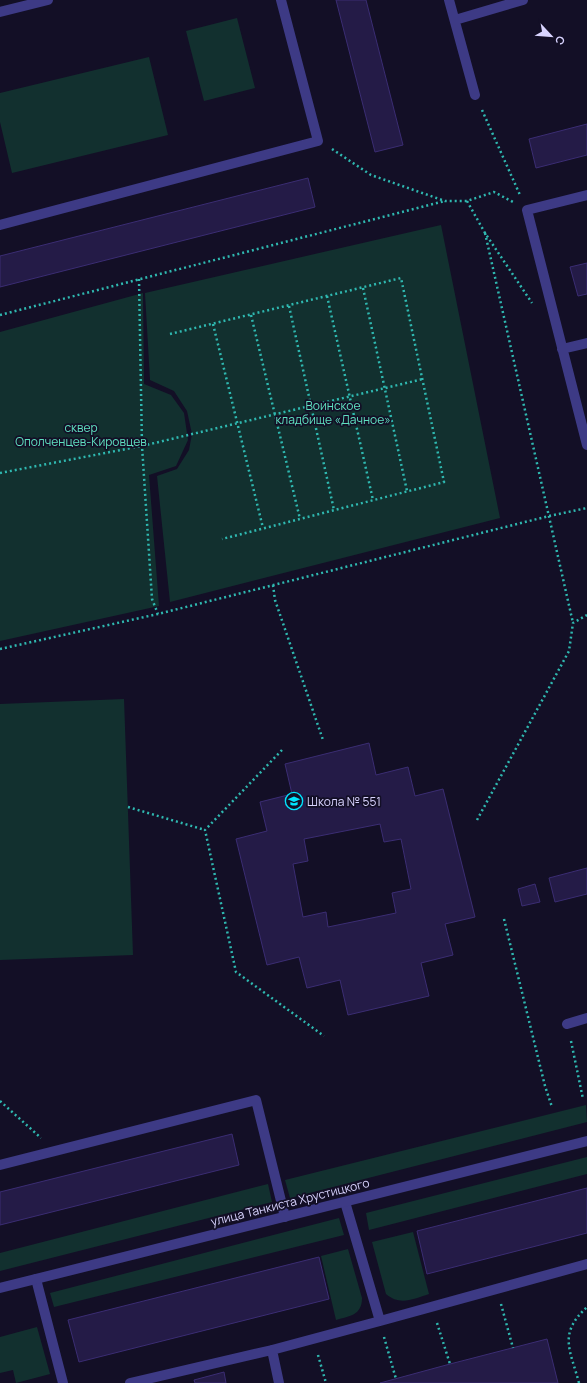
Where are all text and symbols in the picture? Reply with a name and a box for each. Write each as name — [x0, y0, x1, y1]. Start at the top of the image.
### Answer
north arrow — [531, 16, 571, 56]
text: С — [552, 34, 569, 48]
park label: Воинское кладбище «Дачное» — [275, 397, 391, 428]
park label: сквер Ополченцев-Кировцев — [15, 419, 147, 450]
school or university icon: Школа № 551 — [284, 791, 304, 811]
place label: Школа № 551 — [307, 793, 381, 810]
street label: улица Танкиста Хрустицкого — [209, 1174, 371, 1230]

